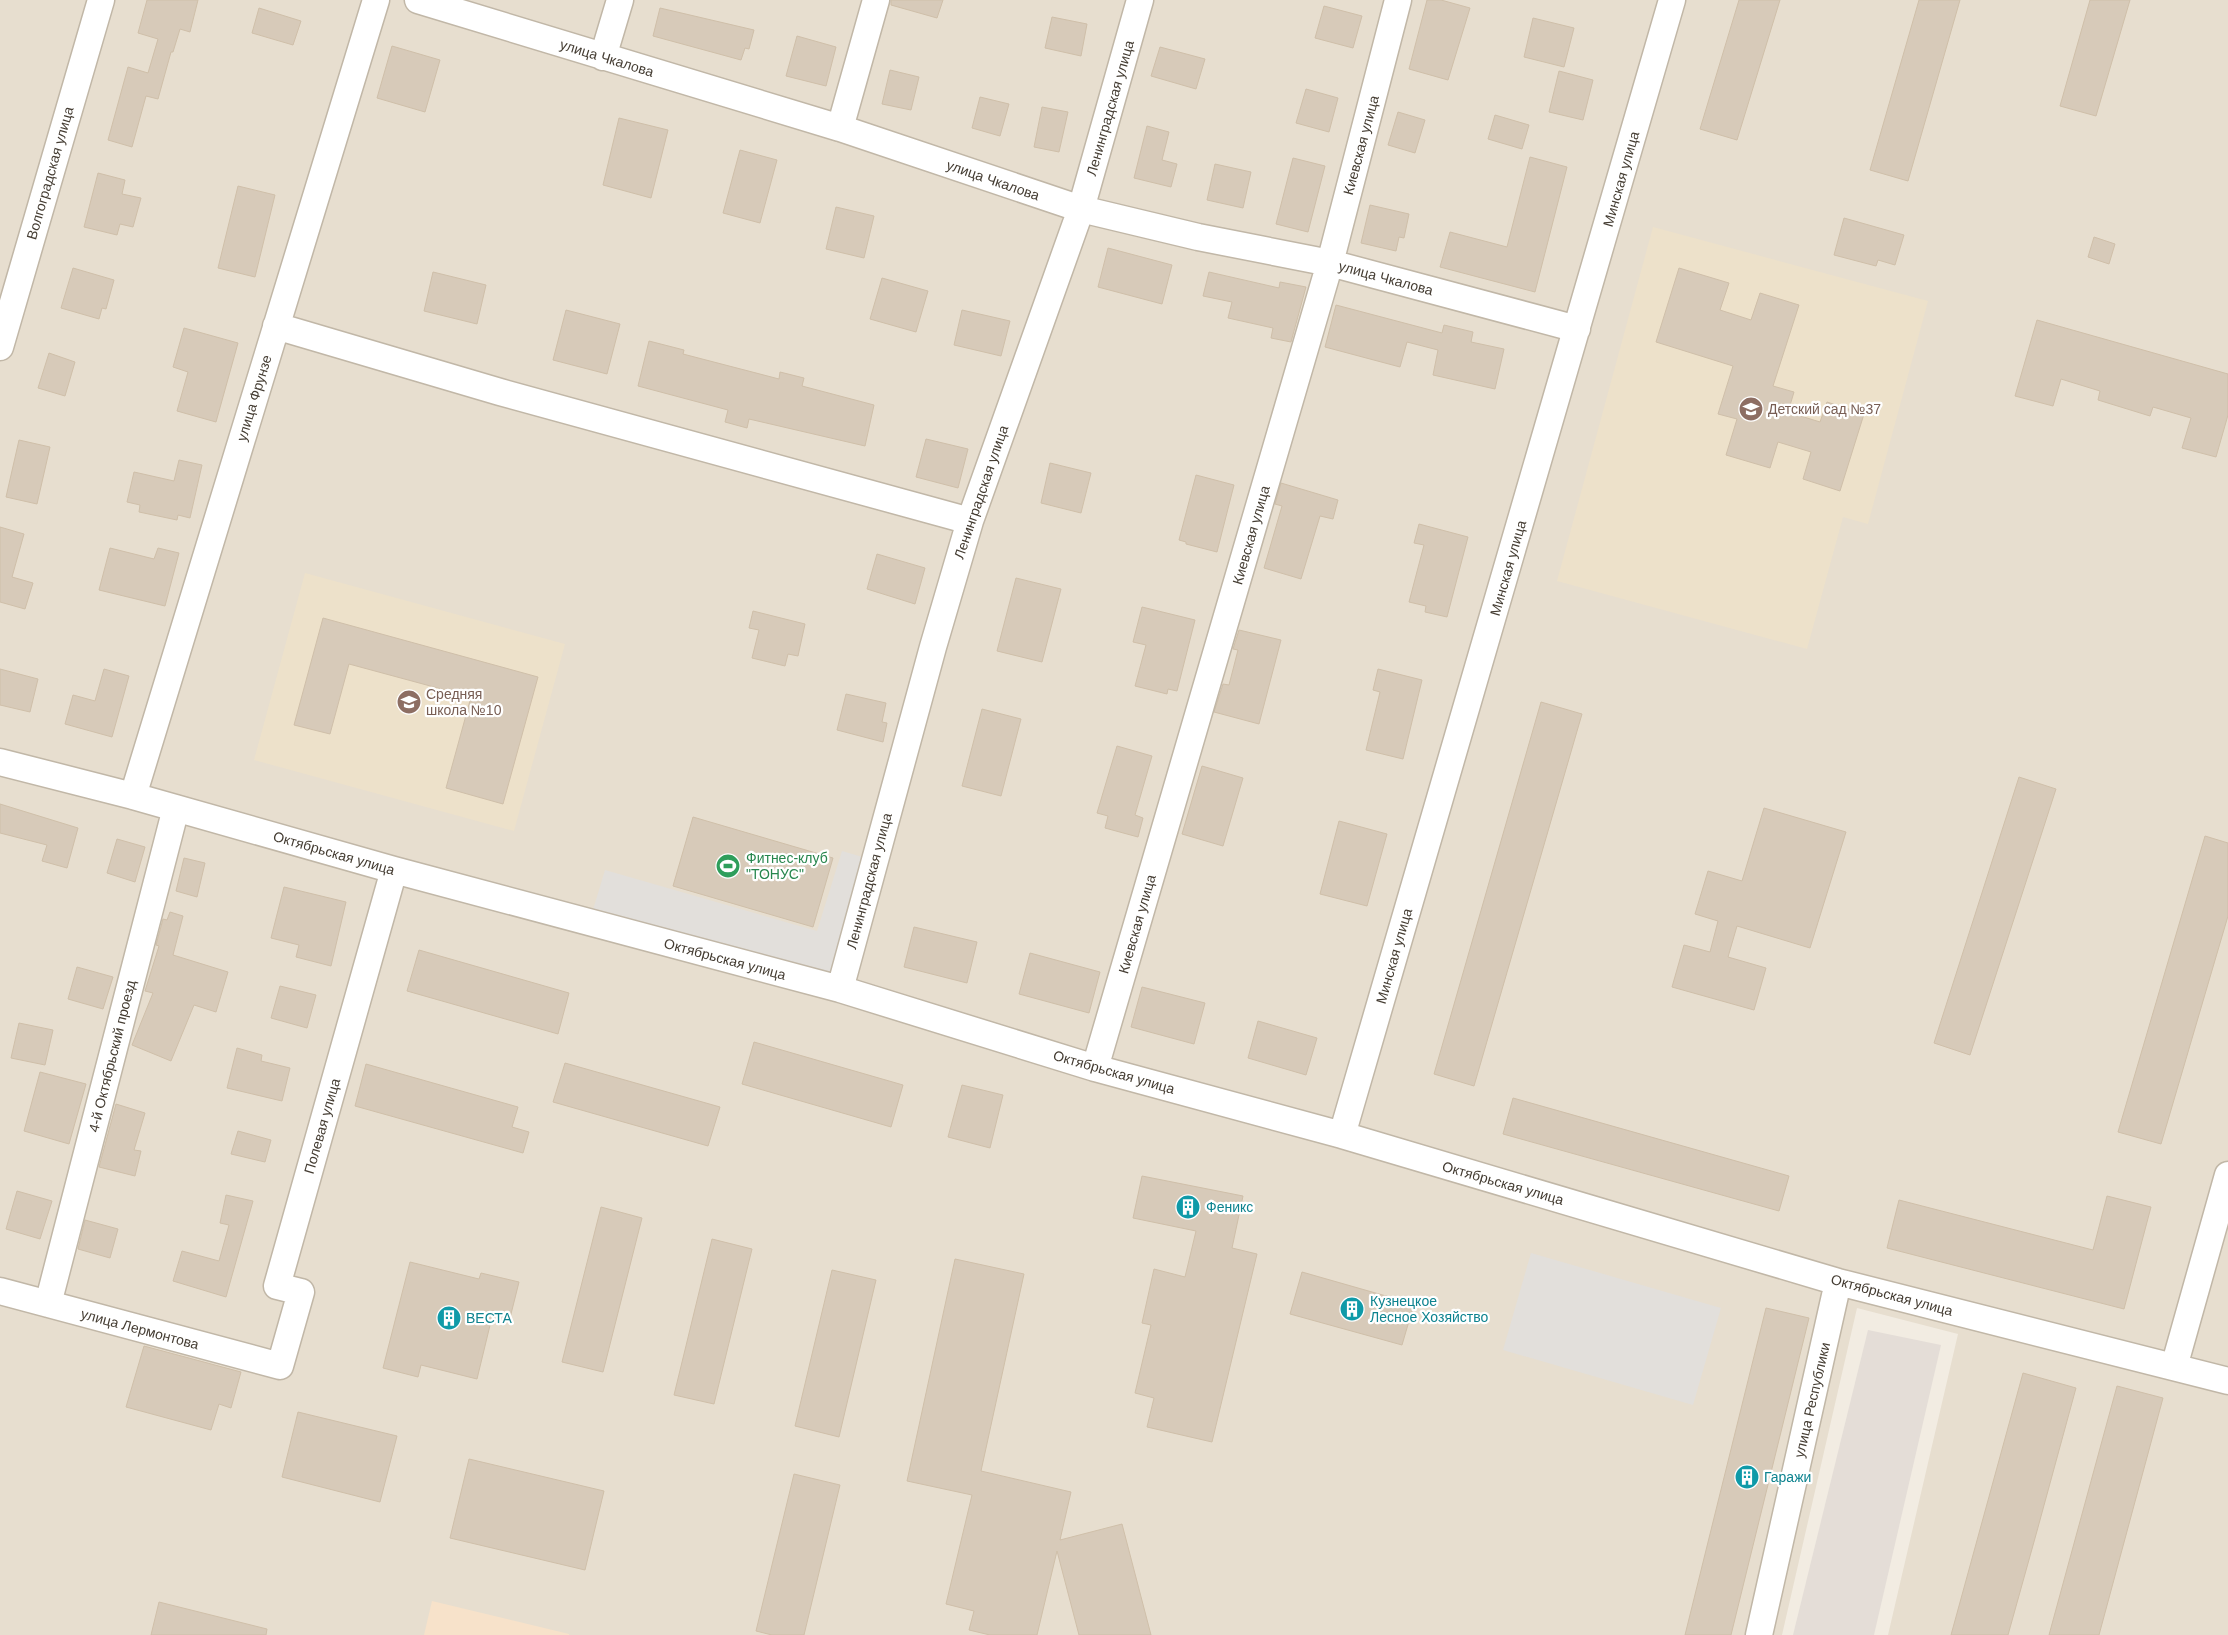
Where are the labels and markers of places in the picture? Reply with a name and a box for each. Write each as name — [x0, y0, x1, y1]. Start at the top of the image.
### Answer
school or university icon: Детский сад №37 — [1738, 396, 1764, 422]
place label: Детский сад №37 — [1768, 401, 1881, 417]
place label: Средняя школа №10 — [426, 686, 502, 718]
school or university icon: Средняя школа №10 — [396, 689, 422, 715]
place label: Фитнес-клуб "ТОНУС" — [746, 850, 828, 882]
sports icon: Фитнес-клуб "ТОНУС" — [715, 853, 741, 879]
building icon: Феникс — [1175, 1194, 1201, 1220]
place label: Феникс — [1206, 1199, 1253, 1215]
place label: Кузнецкое Лесное Хозяйство — [1370, 1293, 1488, 1325]
building icon: Кузнецкое Лесное Хозяйство — [1339, 1296, 1365, 1322]
building icon: ВЕСТА — [436, 1305, 462, 1331]
place label: ВЕСТА — [466, 1310, 512, 1326]
building icon: Гаражи — [1734, 1464, 1760, 1490]
place label: Гаражи — [1764, 1469, 1811, 1485]

